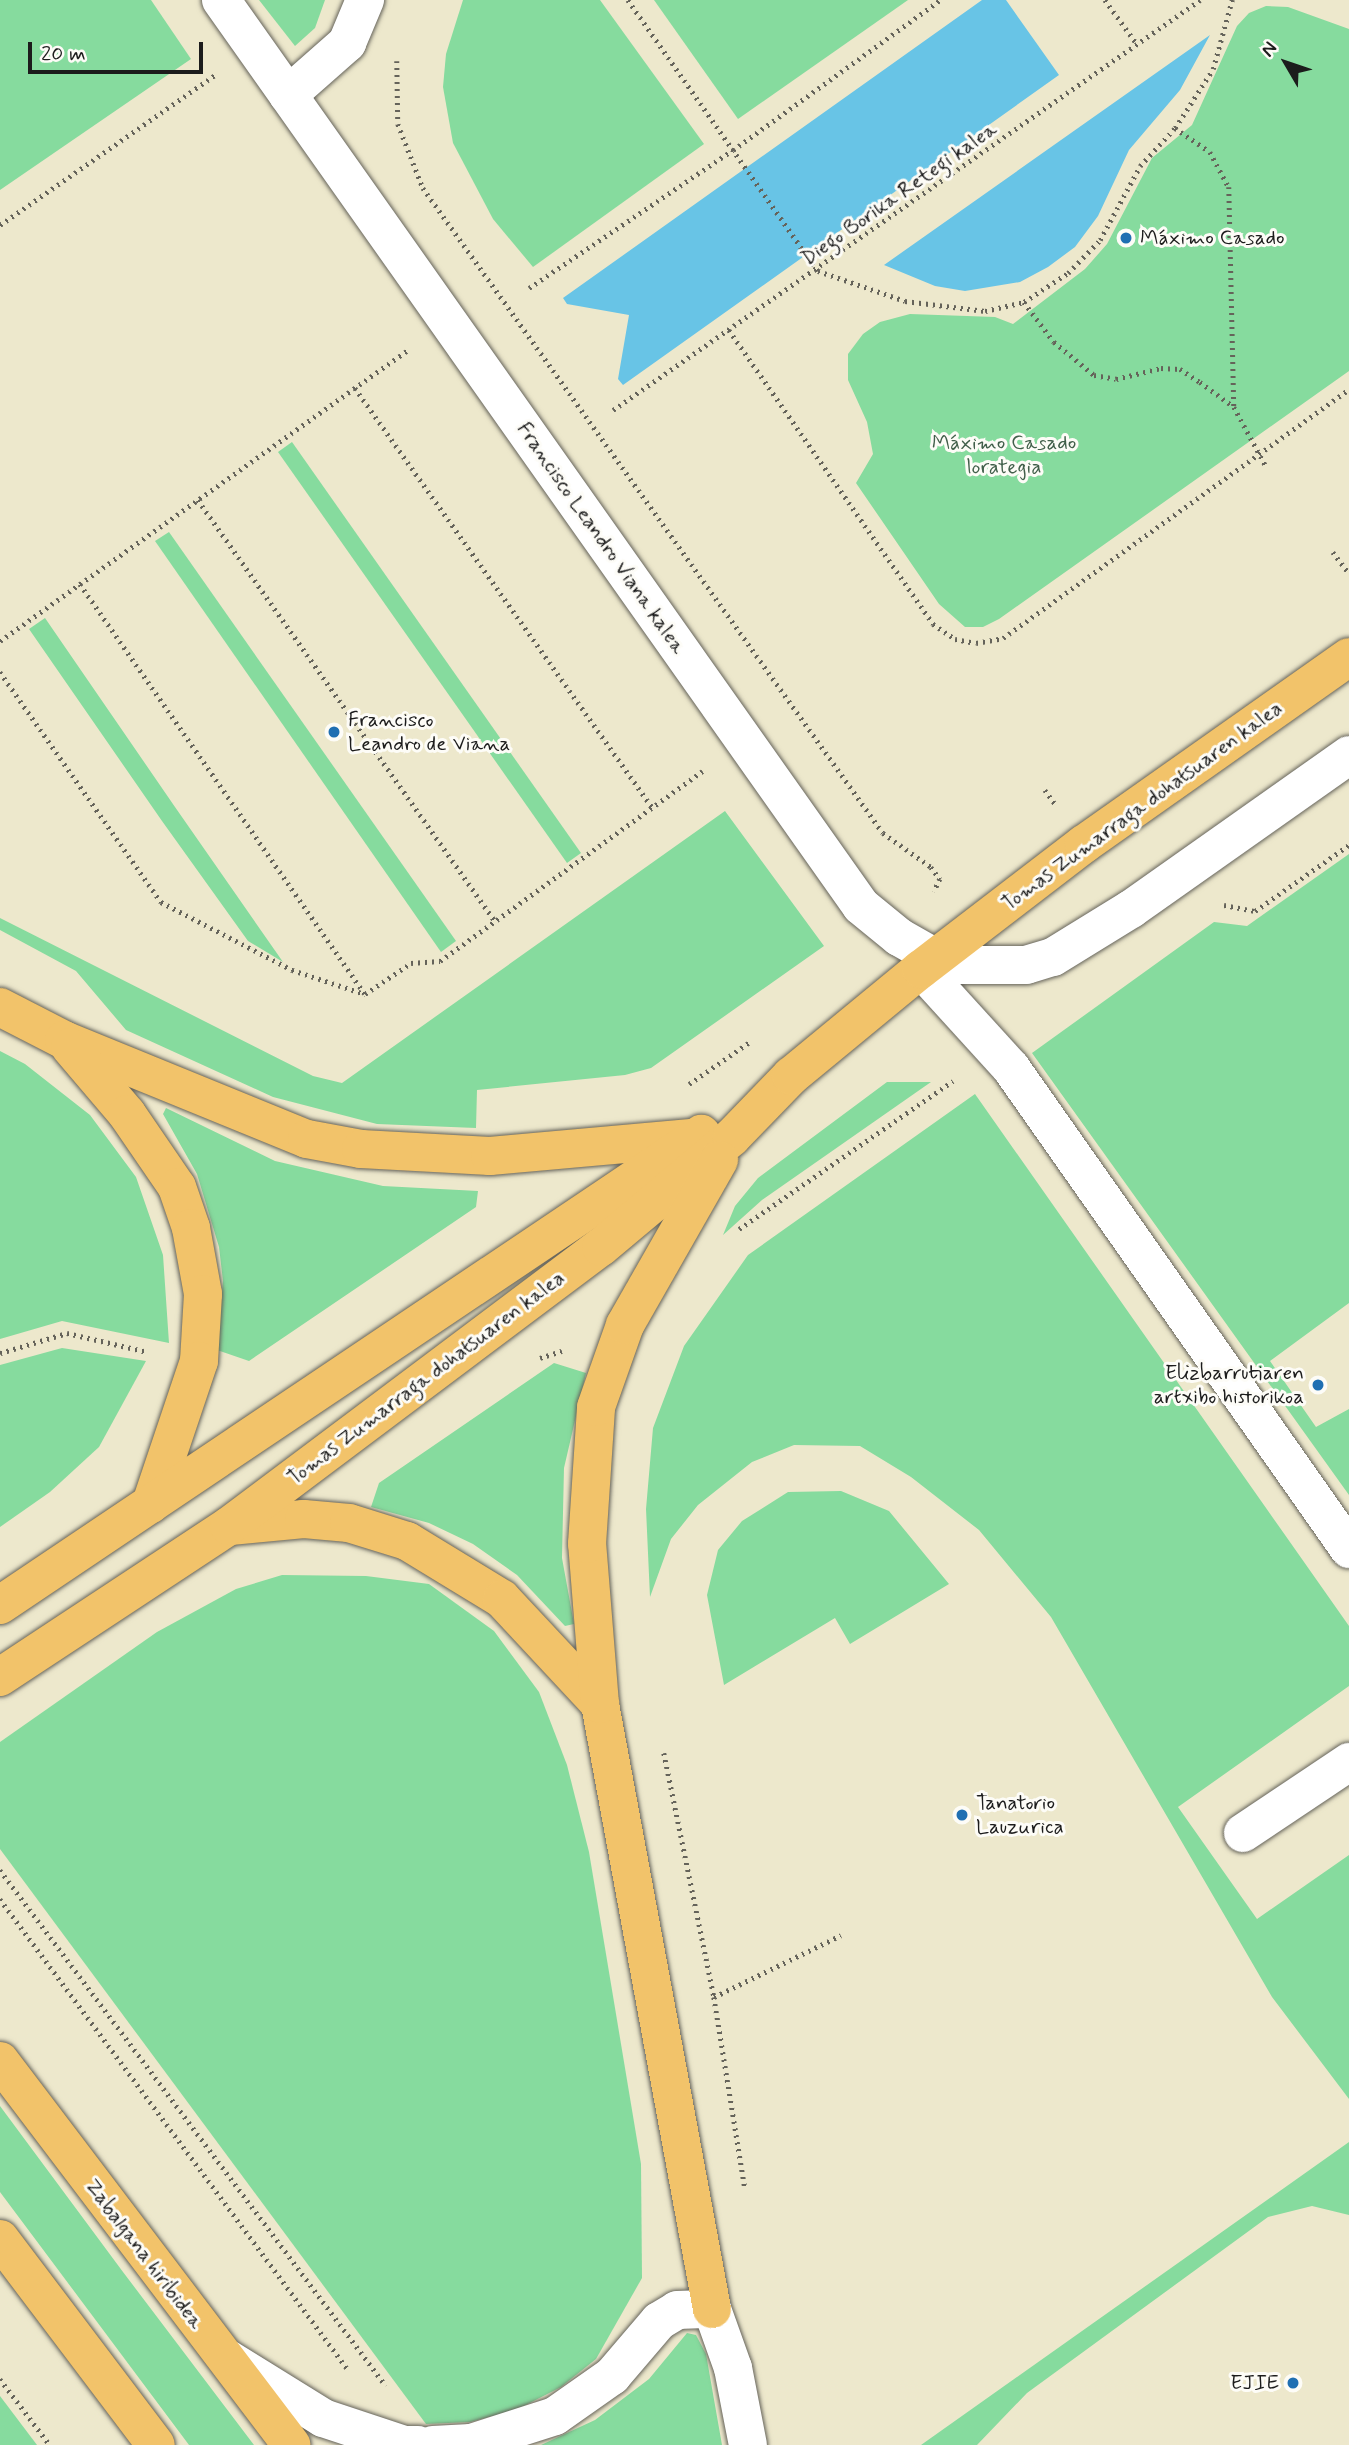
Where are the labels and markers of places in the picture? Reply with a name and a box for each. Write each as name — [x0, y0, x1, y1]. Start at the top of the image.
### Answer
place label: Máximo Casado — [1140, 225, 1284, 251]
marker: Máximo Casado — [1118, 230, 1134, 246]
place label: Francisco Leandro de Viana — [348, 707, 505, 757]
marker: Francisco Leandro de Viana — [326, 724, 342, 740]
place label: Elizbarrutiaren artxibo historikoa — [1154, 1360, 1304, 1410]
marker: Elizbarrutiaren artxibo historikoa — [1310, 1377, 1326, 1393]
place label: Tanatorio Lauzurica — [976, 1790, 1064, 1840]
marker: Tanatorio Lauzurica — [954, 1807, 970, 1823]
place label: EJIE — [1230, 2370, 1279, 2396]
marker: EJIE — [1285, 2375, 1301, 2391]

